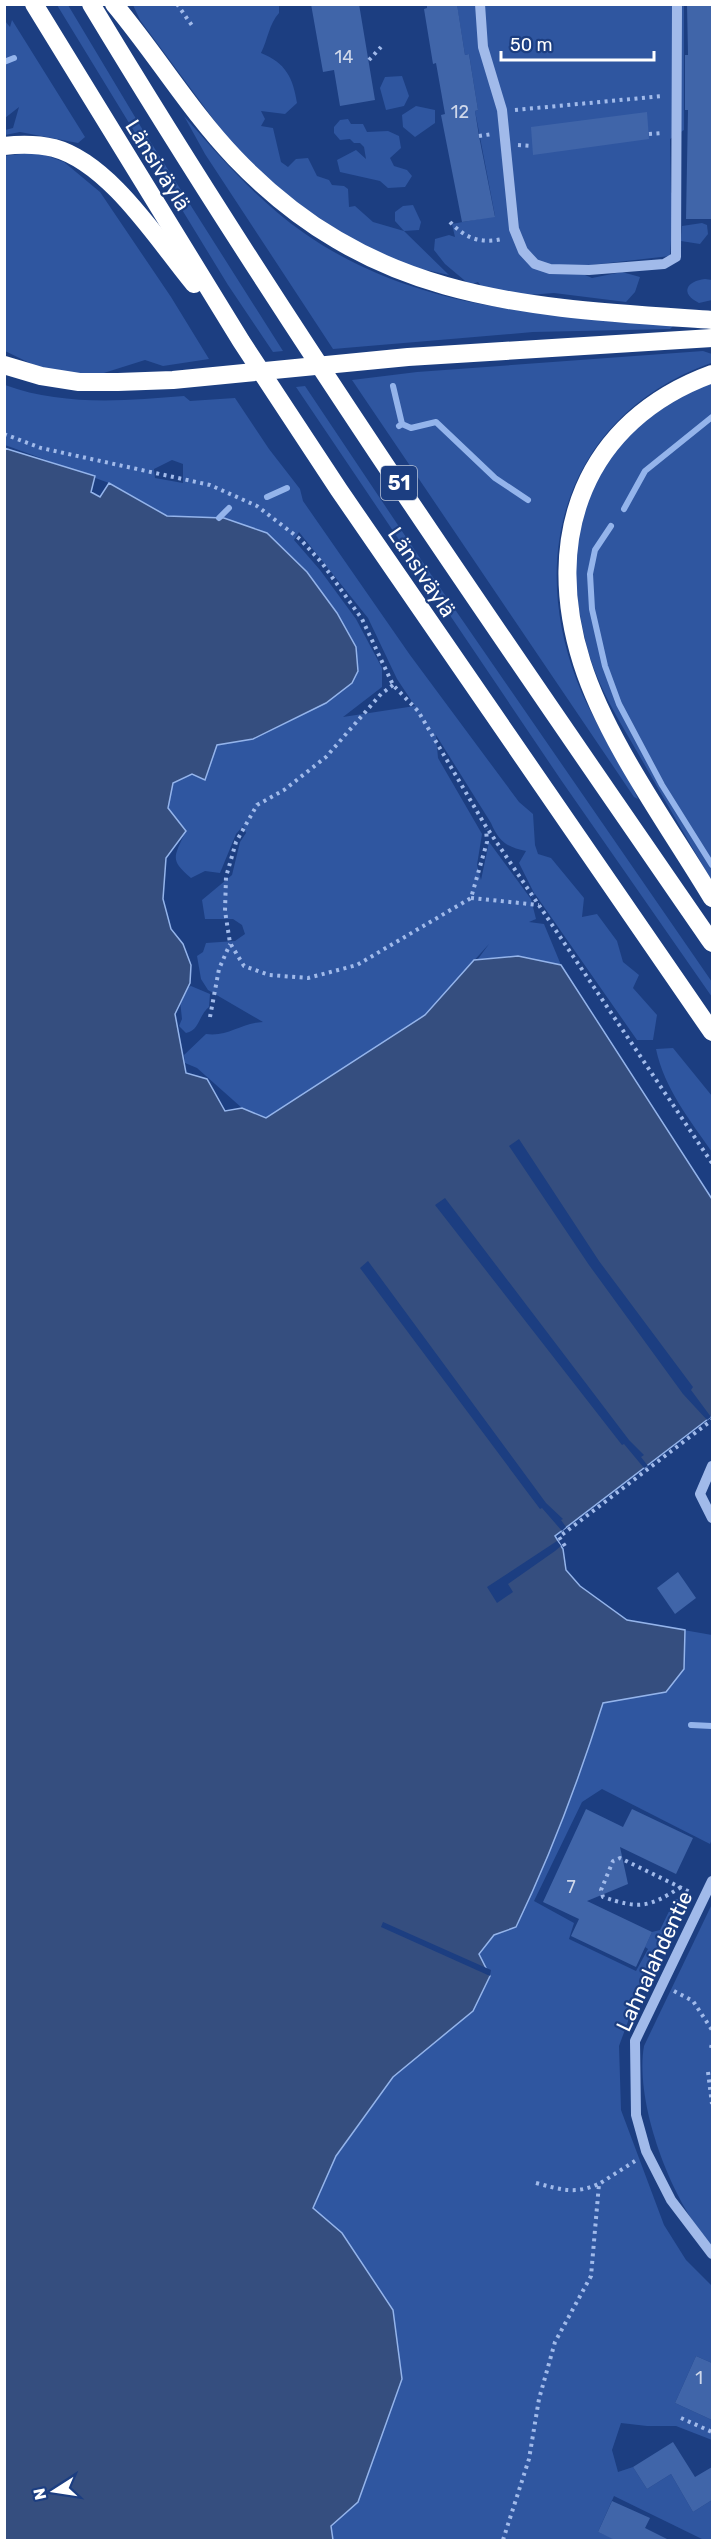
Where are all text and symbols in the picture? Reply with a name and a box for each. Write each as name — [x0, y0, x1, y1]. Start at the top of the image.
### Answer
scale bar — [501, 24, 654, 62]
text: 50 m — [510, 34, 553, 56]
house number: 14 — [335, 46, 353, 68]
house number: 12 — [451, 101, 469, 123]
street label: Länsiväylä — [120, 115, 196, 215]
road number: 51 — [381, 466, 417, 500]
street label: Länsiväylä — [383, 522, 461, 622]
house number: 7 — [566, 1876, 576, 1898]
street label: Lahnalahdentie — [611, 1887, 697, 2035]
house number: 1 — [695, 2367, 703, 2389]
north arrow — [24, 2461, 84, 2521]
text: N — [29, 2486, 50, 2502]

